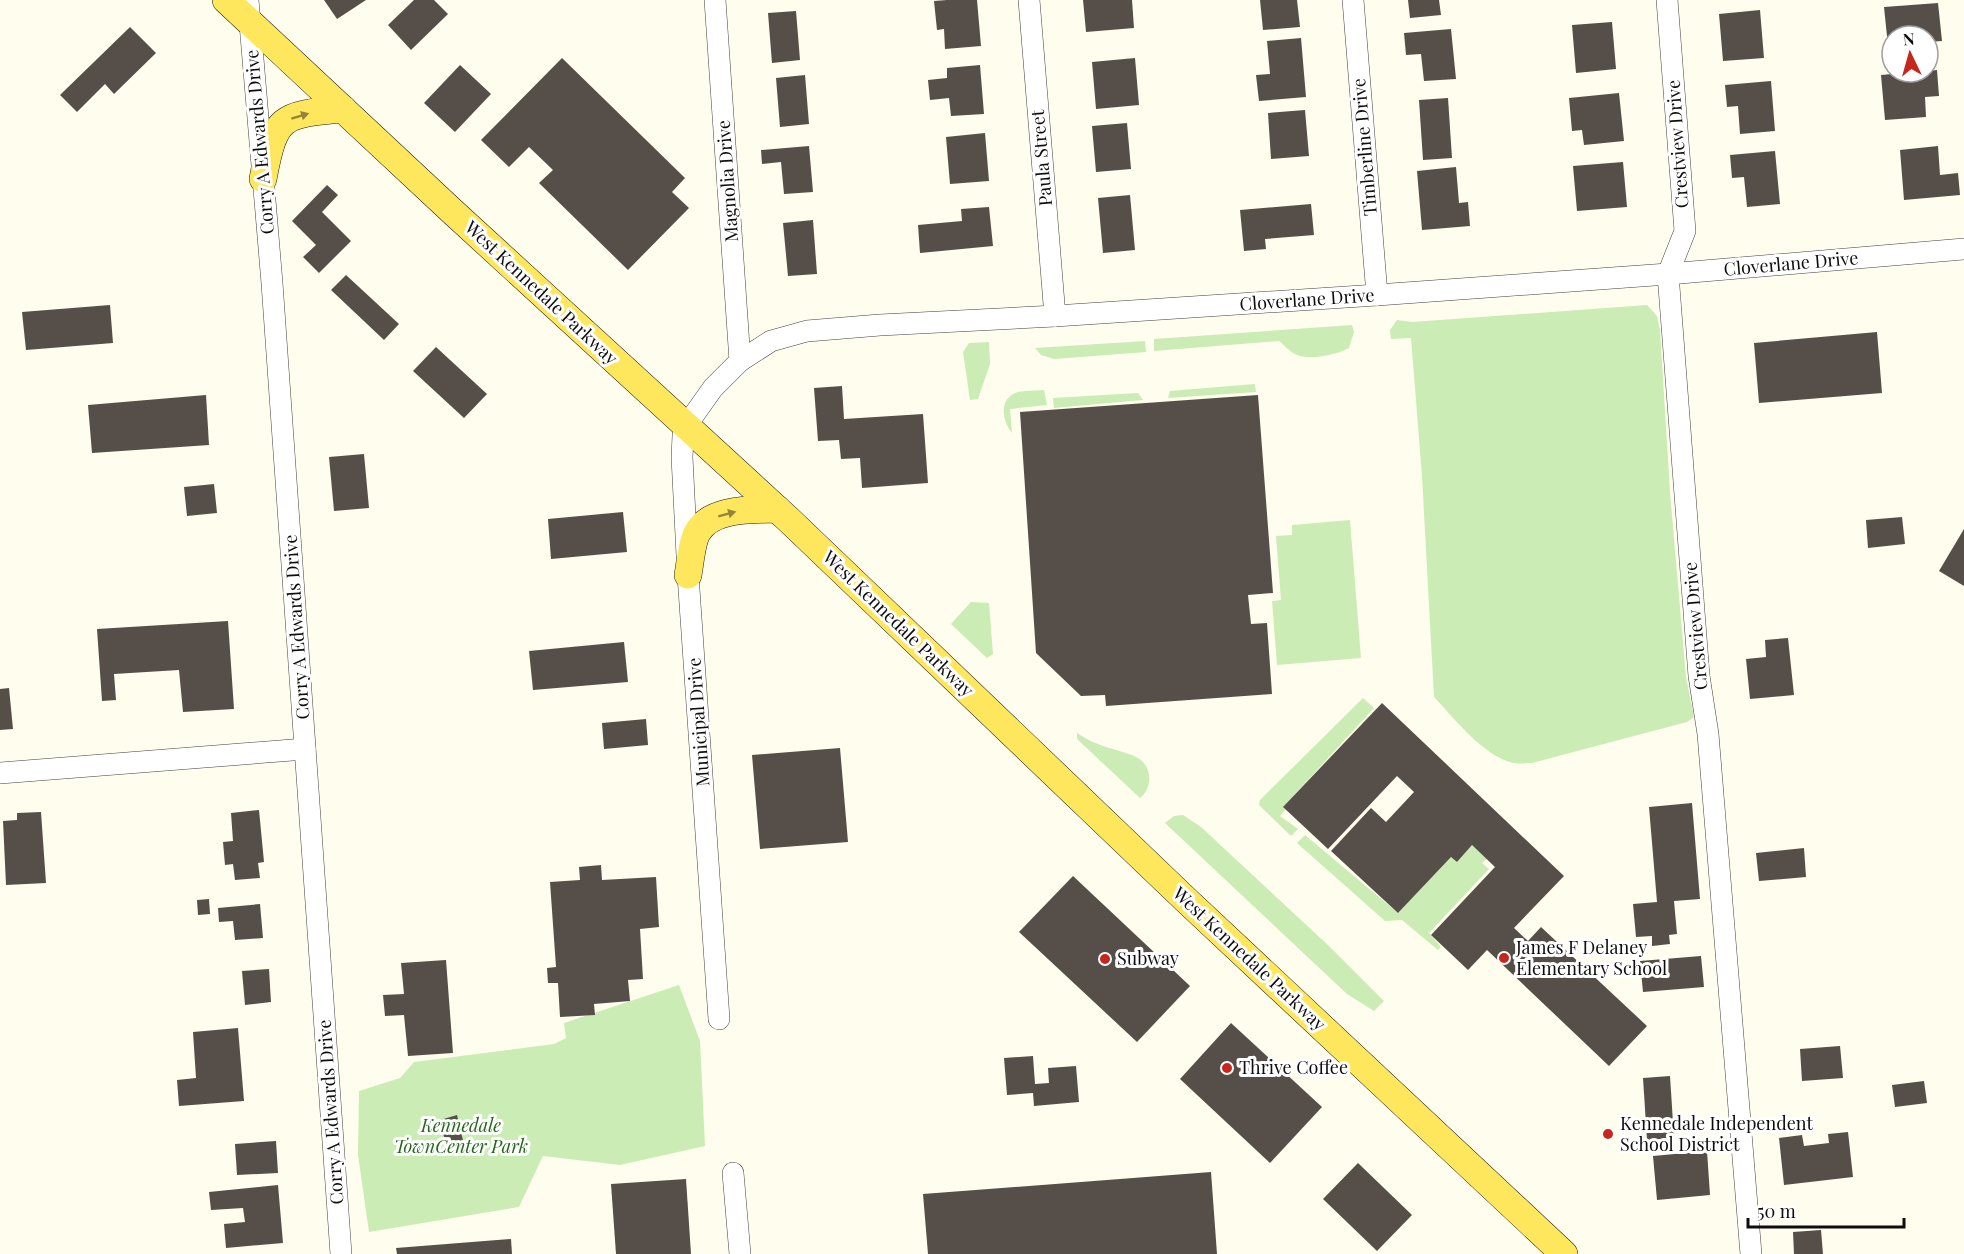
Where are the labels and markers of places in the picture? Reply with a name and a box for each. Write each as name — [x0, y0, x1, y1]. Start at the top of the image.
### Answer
place label: James F Delaney Elementary School — [1515, 935, 1667, 980]
place label: Subway — [1117, 946, 1179, 970]
marker: James F Delaney Elementary School — [1497, 951, 1511, 965]
marker: Subway — [1098, 952, 1112, 966]
place label: Thrive Coffee — [1239, 1055, 1348, 1079]
marker: Thrive Coffee — [1220, 1061, 1234, 1075]
place label: Kennedale Independent School District — [1620, 1111, 1814, 1156]
marker: Kennedale Independent School District — [1601, 1127, 1615, 1141]

